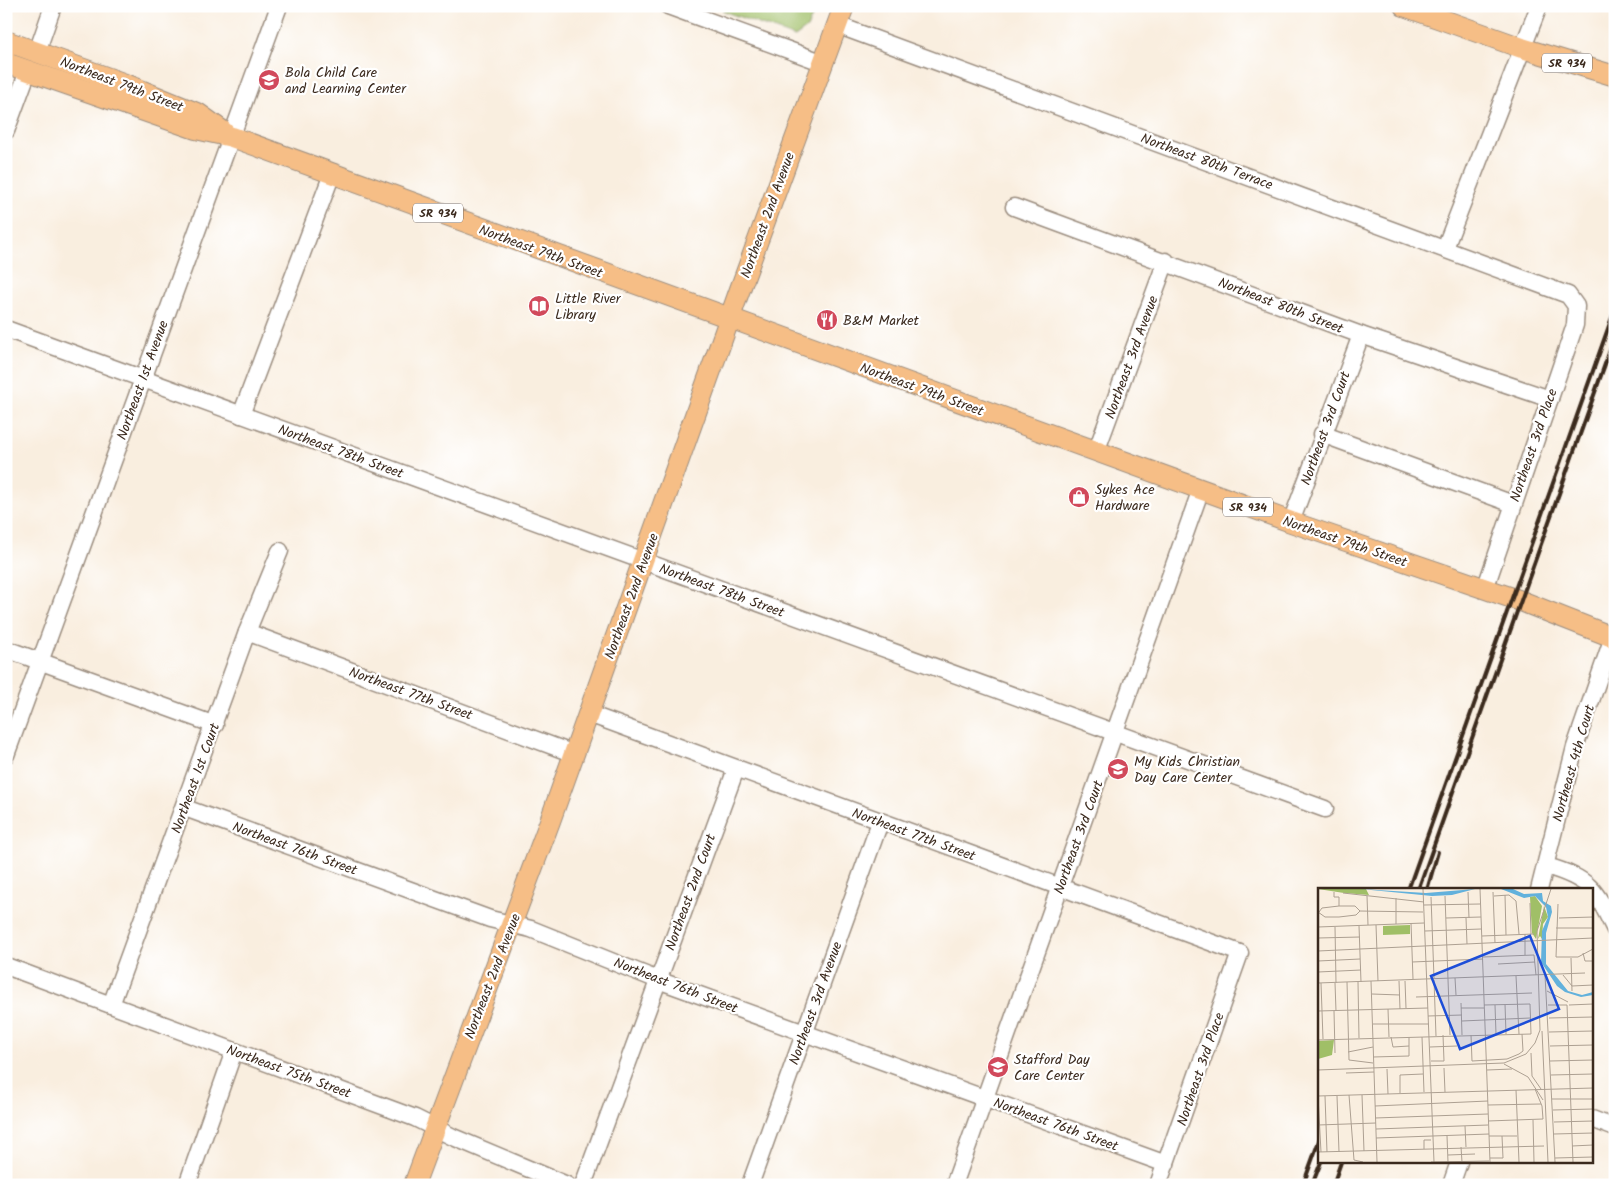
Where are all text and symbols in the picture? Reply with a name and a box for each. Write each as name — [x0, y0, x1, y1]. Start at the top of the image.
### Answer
street label: Northeast 79th Street — [57, 51, 187, 119]
road number: SR 934 — [1542, 54, 1592, 72]
place label: Bola Child Care and Learning Center — [285, 62, 407, 100]
school or university icon: Bola Child Care and Learning Center — [257, 68, 281, 92]
street label: Northeast 80th Terrace — [1137, 128, 1277, 196]
street label: Northeast 2nd Avenue — [735, 149, 801, 281]
road number: SR 934 — [413, 204, 463, 222]
street label: Northeast 79th Street — [476, 219, 606, 285]
street label: Northeast 80th Street — [1215, 272, 1347, 340]
place label: Little River Library — [555, 288, 622, 326]
street label: Northeast 3rd Avenue — [1099, 292, 1165, 422]
library icon: Little River Library — [527, 294, 551, 318]
restaurant icon: B&M Market — [815, 308, 839, 332]
place label: B&M Market — [843, 310, 920, 332]
street label: Northeast 1st Avenue — [111, 317, 175, 443]
street label: Northeast 79th Street — [857, 357, 987, 423]
street label: Northeast 3rd Court — [1295, 368, 1357, 488]
street label: Northeast 3rd Place — [1504, 385, 1564, 505]
street label: Northeast 78th Street — [275, 419, 407, 485]
place label: Sykes Ace Hardware — [1095, 479, 1155, 517]
shop icon: Sykes Ace Hardware — [1067, 485, 1091, 509]
road number: SR 934 — [1223, 498, 1273, 516]
street label: Northeast 79th Street — [1279, 510, 1411, 574]
street label: Northeast 2nd Avenue — [599, 530, 665, 662]
street label: Northeast 78th Street — [656, 558, 788, 624]
street label: Northeast 77th Street — [346, 661, 476, 727]
street label: Northeast 4th Court — [1547, 702, 1601, 824]
street label: Northeast 1st Court — [166, 719, 226, 837]
place label: My Kids Christian Day Care Center — [1134, 751, 1240, 789]
school or university icon: My Kids Christian Day Care Center — [1106, 757, 1130, 781]
street label: Northeast 3rd Court — [1048, 777, 1110, 897]
street label: Northeast 77th Street — [849, 802, 979, 868]
street label: Northeast 76th Street — [229, 816, 361, 882]
street label: Northeast 2nd Court — [660, 830, 722, 954]
inset map — [1318, 888, 1594, 1164]
street label: Northeast 2nd Avenue — [459, 910, 527, 1042]
street label: Northeast 3rd Avenue — [783, 938, 849, 1068]
street label: Northeast 76th Street — [610, 952, 742, 1020]
street label: Northeast 3rd Place — [1171, 1009, 1231, 1129]
street label: Northeast 75th Street — [223, 1039, 355, 1105]
place label: Stafford Day Care Center — [1014, 1049, 1090, 1087]
school or university icon: Stafford Day Care Center — [986, 1055, 1010, 1079]
street label: Northeast 76th Street — [990, 1092, 1122, 1158]

